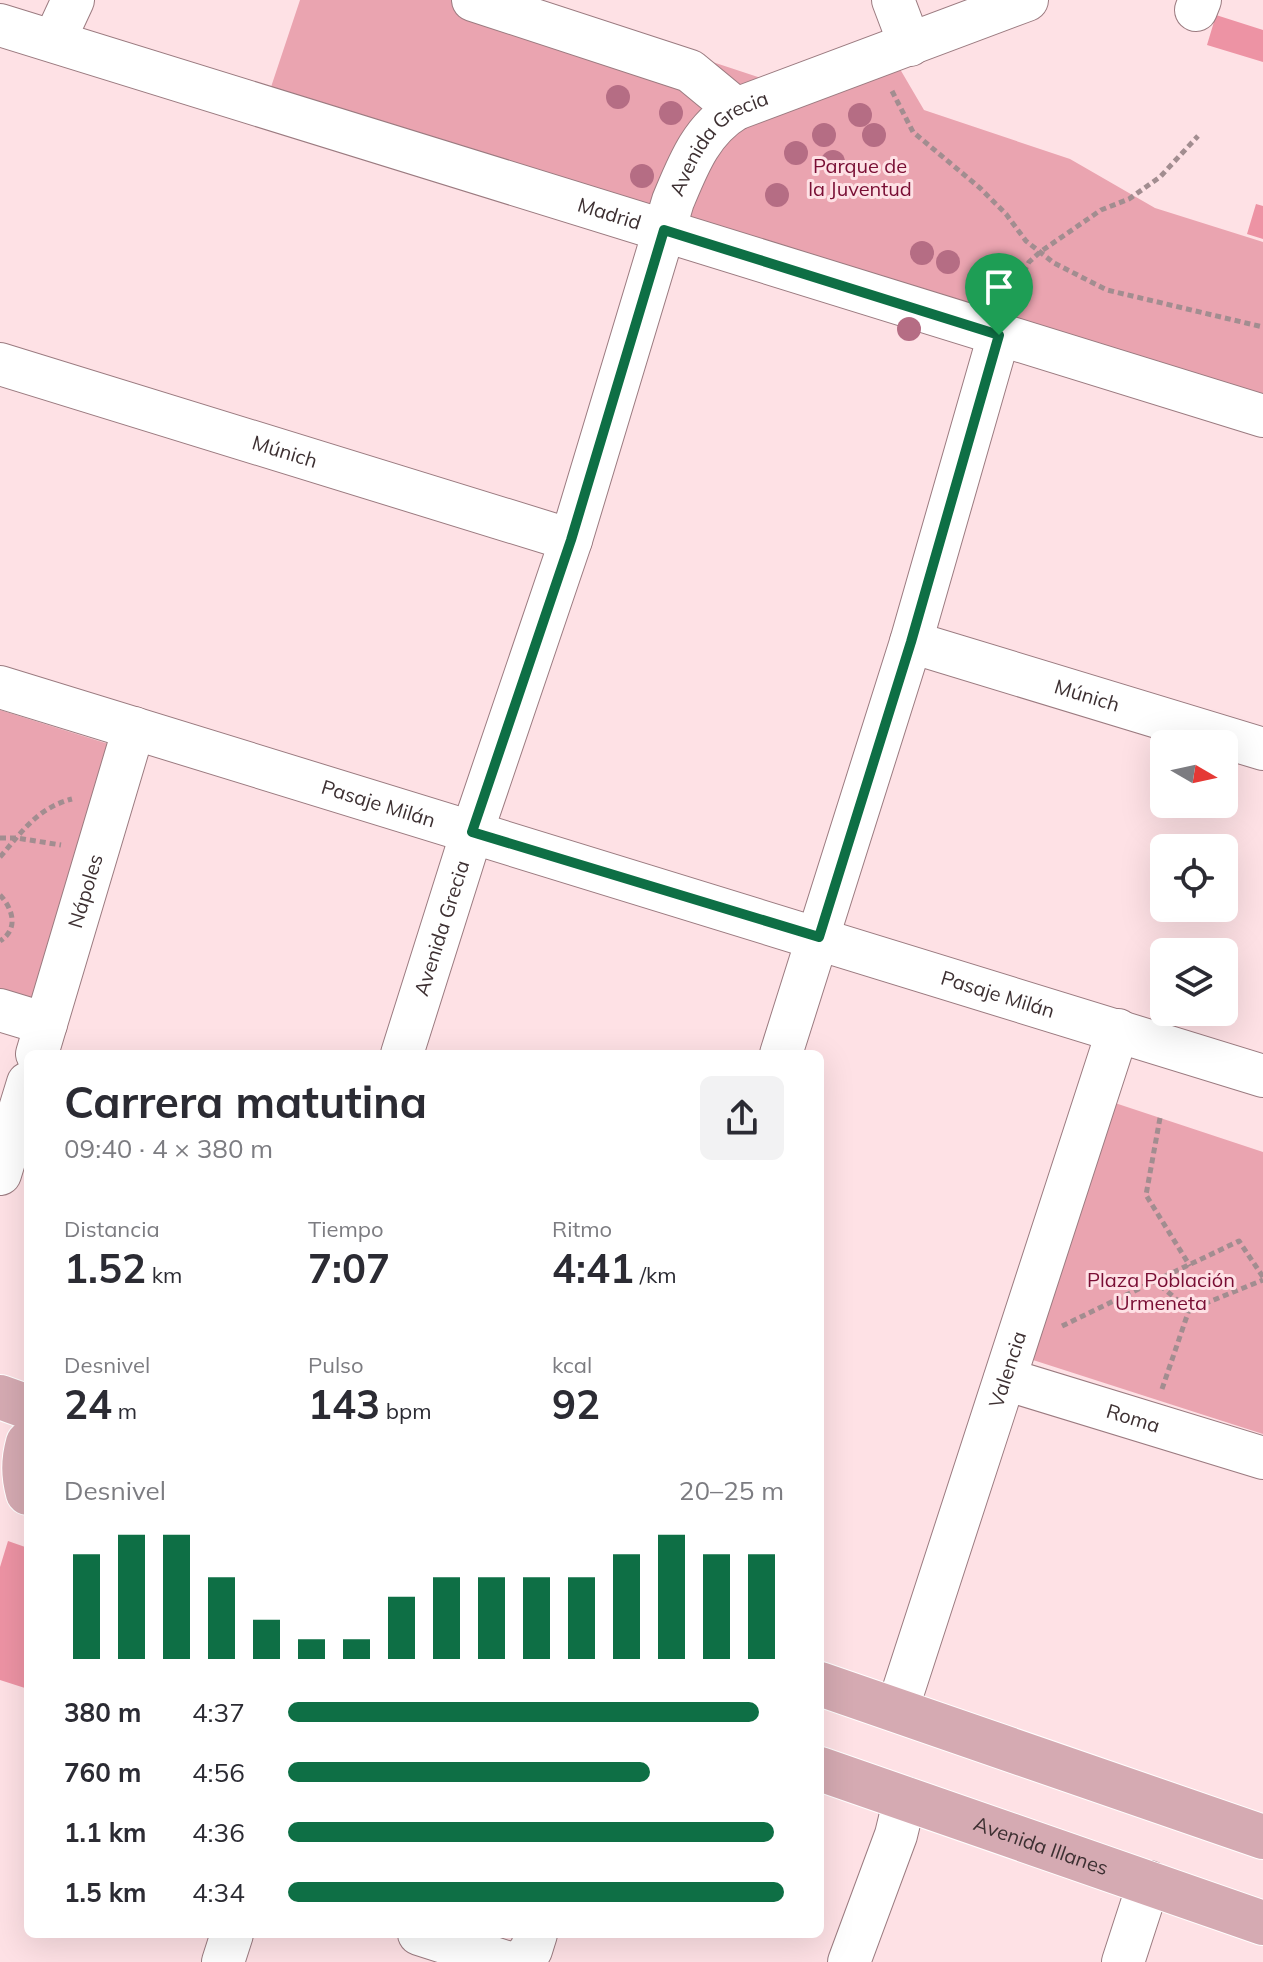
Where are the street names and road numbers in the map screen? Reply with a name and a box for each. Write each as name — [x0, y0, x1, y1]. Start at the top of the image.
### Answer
street label: Avenida Grecia — [664, 85, 772, 199]
street label: Madrid — [575, 192, 644, 235]
street label: Múnich — [249, 430, 321, 473]
street label: Múnich — [1052, 673, 1123, 717]
street label: Pasaje Milán — [319, 774, 439, 832]
street label: Nápoles — [62, 851, 108, 931]
street label: Avenida Grecia — [408, 857, 474, 999]
street label: Pasaje Milán — [938, 965, 1058, 1023]
street label: Valencia — [983, 1328, 1031, 1411]
street label: Roma — [1104, 1398, 1163, 1438]
street label: Avenida Illanes — [971, 1810, 1112, 1880]

